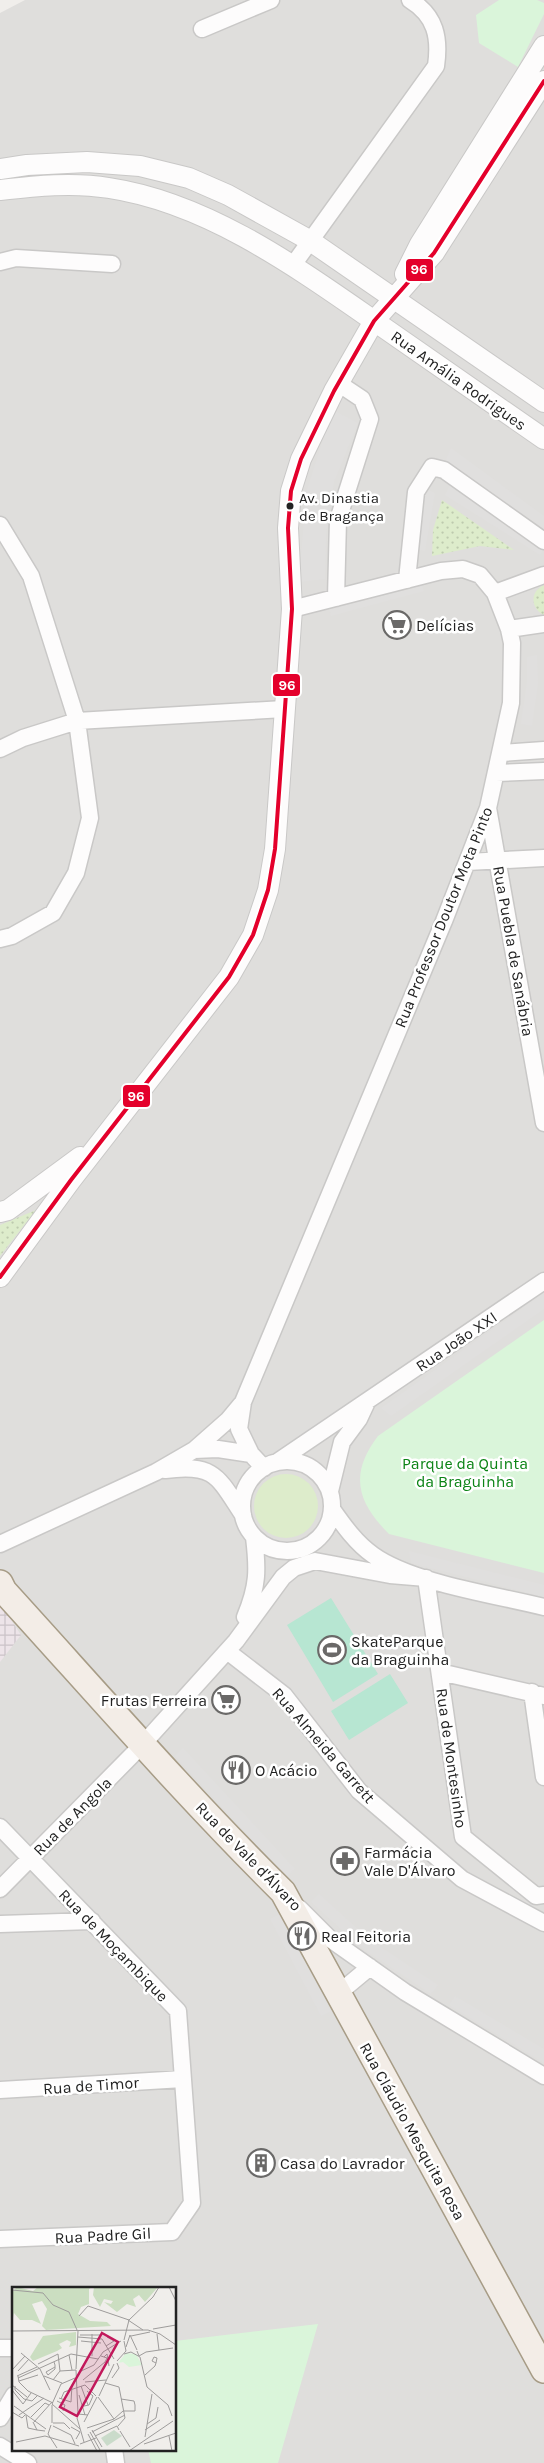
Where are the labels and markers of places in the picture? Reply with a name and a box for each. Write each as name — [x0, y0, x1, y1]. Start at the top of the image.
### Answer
place label: Av. Dinastia de Bragança — [299, 489, 384, 525]
marker: Av. Dinastia de Bragança — [285, 501, 295, 511]
supermarket icon: Delícias — [382, 610, 412, 640]
place label: Delícias — [416, 616, 474, 635]
place label: SkateParque da Braguinha — [351, 1632, 449, 1669]
sports icon: SkateParque da Braguinha — [317, 1635, 347, 1665]
supermarket icon: Frutas Ferreira — [211, 1685, 241, 1715]
place label: Frutas Ferreira — [101, 1691, 207, 1710]
restaurant icon: O Acácio — [221, 1755, 251, 1785]
place label: O Acácio — [255, 1761, 317, 1780]
place label: Farmácia Vale D'Álvaro — [364, 1843, 456, 1880]
pharmacy icon: Farmácia Vale D'Álvaro — [330, 1846, 360, 1876]
restaurant icon: Real Feitoria — [287, 1921, 317, 1951]
place label: Real Feitoria — [321, 1927, 411, 1946]
building icon: Casa do Lavrador — [246, 2148, 276, 2178]
place label: Casa do Lavrador — [280, 2154, 405, 2173]

